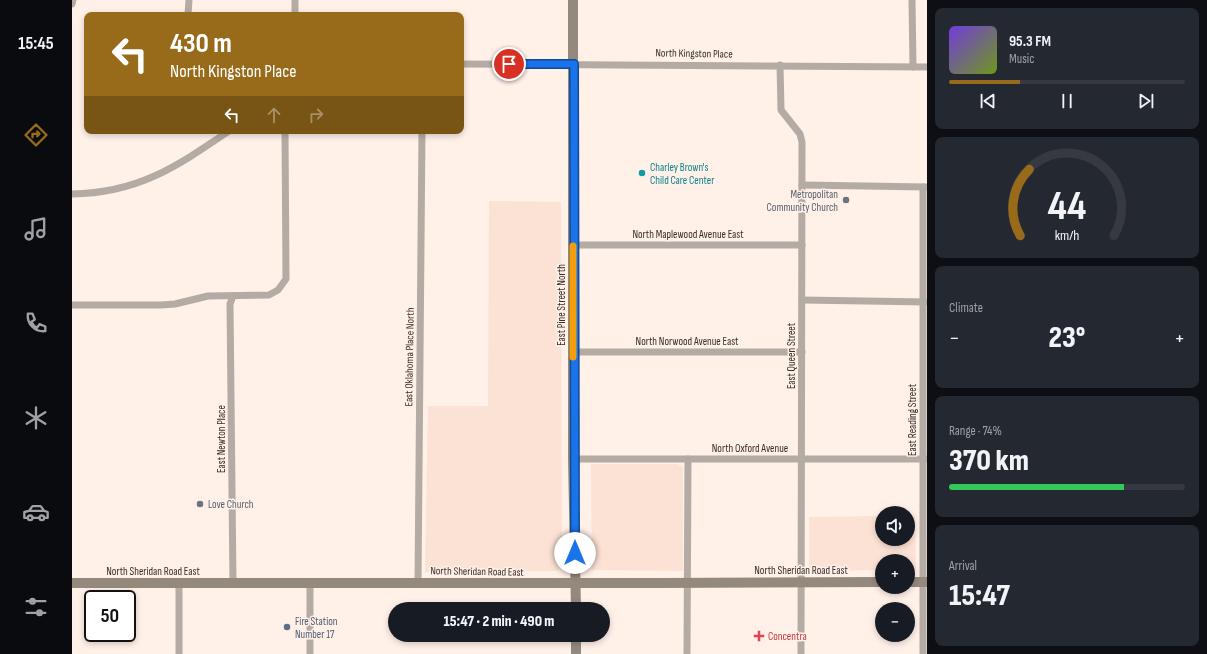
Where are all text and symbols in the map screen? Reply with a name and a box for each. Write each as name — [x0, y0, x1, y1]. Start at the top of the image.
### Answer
text: 430 m — [170, 27, 232, 60]
icon: left — [104, 28, 156, 80]
text: 95.3 FM — [1009, 32, 1051, 51]
text: 15:45 — [18, 33, 54, 54]
street label: North Kingston Place — [655, 46, 733, 61]
pin — [492, 47, 526, 81]
text: Music — [1009, 51, 1034, 67]
icon: arrive — [498, 53, 520, 75]
text: North Kingston Place — [170, 61, 297, 82]
icon: previous — [977, 90, 999, 112]
icon: pause — [1056, 90, 1078, 112]
icon: next — [1135, 90, 1157, 112]
icon: left — [221, 104, 243, 126]
icon: ahead — [263, 104, 285, 126]
icon: right — [305, 104, 327, 126]
icon: directions — [22, 121, 50, 149]
place label: Charley Brown's Child Care Center — [650, 161, 714, 187]
marker: Charley Brown's Child Care Center — [637, 168, 647, 178]
text: 44 — [1048, 182, 1086, 231]
place label: Metropolitan Community Church — [767, 188, 838, 214]
marker: Metropolitan Community Church — [841, 195, 851, 205]
icon: music — [22, 215, 50, 243]
text: km/h — [1055, 226, 1079, 243]
street label: North Maplewood Avenue East — [632, 228, 744, 241]
street label: East Pine Street North — [555, 264, 568, 346]
text: Climate — [949, 300, 983, 316]
street label: East Oklahoma Place North — [402, 307, 417, 407]
icon: phone — [22, 309, 50, 337]
text: 23° — [1049, 320, 1085, 356]
street label: East Queen Street — [785, 322, 798, 389]
text: − — [949, 325, 960, 352]
text: + — [1174, 325, 1185, 352]
street label: North Norwood Avenue East — [636, 335, 739, 348]
street label: East Reading Street — [906, 383, 919, 456]
icon: climate — [22, 404, 50, 432]
street label: East Newton Place — [215, 405, 228, 473]
text: Range · 74% — [949, 423, 1002, 439]
street label: North Oxford Avenue — [712, 442, 788, 455]
text: 370 km — [949, 443, 1029, 479]
icon: car — [22, 498, 50, 526]
place label: Love Church — [208, 498, 254, 511]
marker: Love Church — [195, 499, 205, 509]
map controls — [875, 506, 915, 642]
button: sound — [875, 506, 915, 546]
position arrow — [554, 532, 596, 574]
button: + — [875, 554, 915, 594]
text: Arrival — [949, 558, 977, 574]
street label: North Sheridan Road East — [430, 564, 525, 579]
street label: North Sheridan Road East — [754, 564, 848, 577]
street label: North Sheridan Road East — [106, 565, 200, 578]
text: 15:47 — [949, 578, 1010, 614]
speed limit sign: 50 — [84, 590, 136, 642]
icon: filters — [22, 593, 50, 621]
button: − — [875, 602, 915, 642]
text: 15:47 · 2 min · 490 m — [444, 612, 554, 631]
place label: Fire Station Number 17 — [295, 615, 338, 641]
marker: Fire Station Number 17 — [282, 622, 292, 632]
marker: Concentra — [753, 630, 765, 642]
place label: Concentra — [768, 630, 807, 643]

